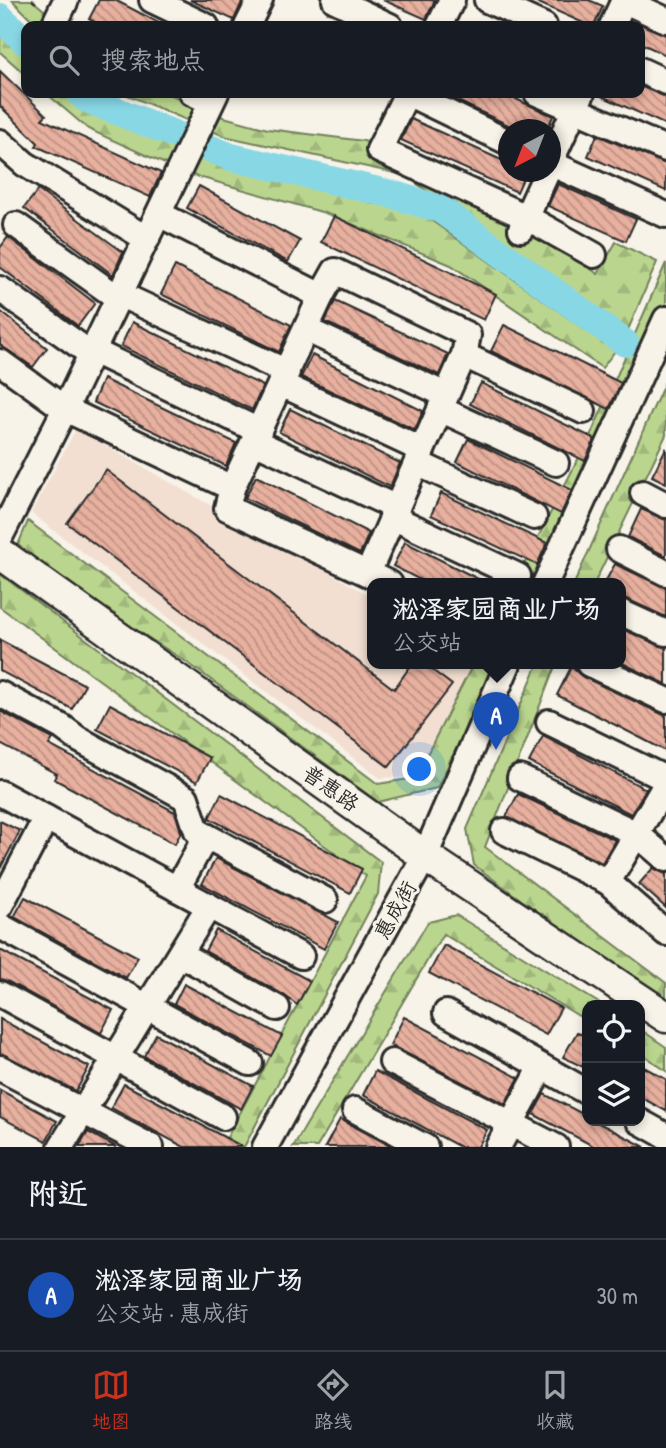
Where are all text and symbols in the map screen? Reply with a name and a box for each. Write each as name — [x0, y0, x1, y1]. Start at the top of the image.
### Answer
search box — [21, 21, 645, 98]
icon: search — [45, 41, 83, 79]
text: 搜索地点 — [101, 42, 205, 77]
north arrow — [498, 119, 561, 182]
popup — [367, 578, 626, 669]
text: 淞泽家园商业广场 — [392, 591, 601, 626]
text: 公交站 — [392, 626, 461, 657]
pin: A — [473, 692, 519, 750]
your location — [402, 752, 436, 786]
street label: 普惠路 — [297, 758, 365, 818]
street label: 惠成街 — [367, 875, 423, 945]
map controls — [582, 1000, 645, 1126]
button: locate — [582, 1000, 645, 1063]
button: layers — [582, 1063, 645, 1126]
text: 附近 — [28, 1173, 88, 1213]
text: 淞泽家园商业广场 — [95, 1262, 303, 1297]
text: A — [45, 1280, 57, 1311]
text: 30 m — [596, 1280, 638, 1311]
text: 公交站 · 惠成街 — [95, 1297, 248, 1328]
tab: 地图 — [92, 1366, 130, 1434]
tab: 路线 — [314, 1366, 352, 1434]
tab: 收藏 — [536, 1366, 574, 1434]

